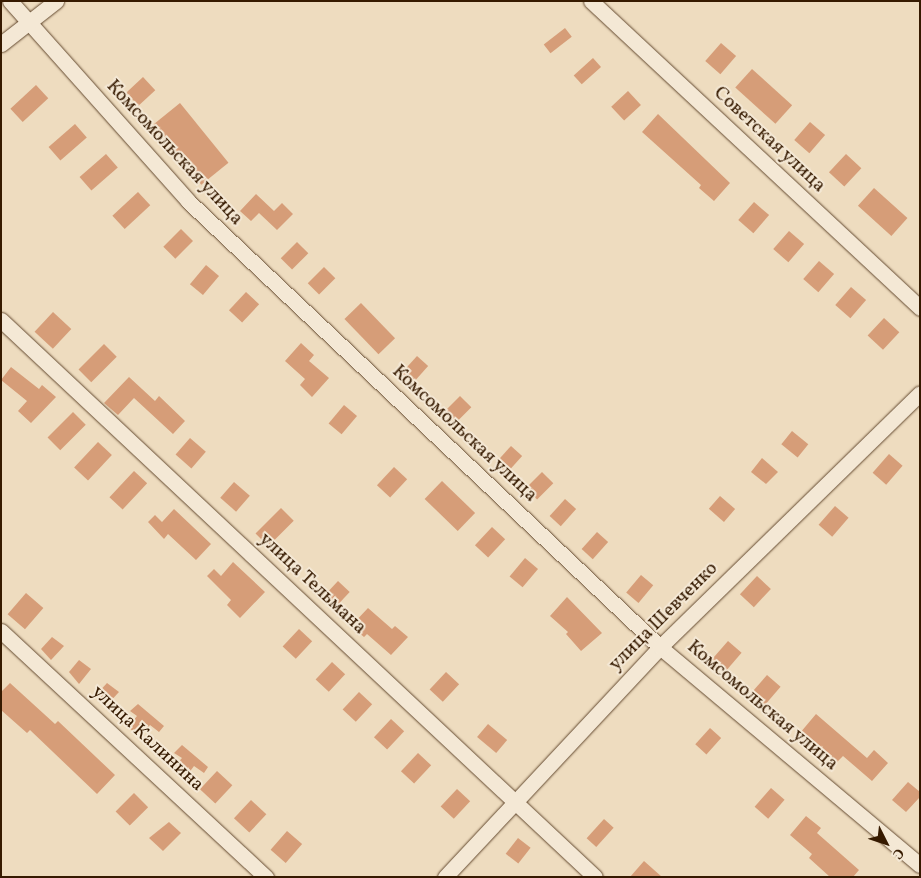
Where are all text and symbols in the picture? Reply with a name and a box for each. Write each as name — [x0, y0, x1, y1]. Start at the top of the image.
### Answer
street label: Комсомольская улица — [101, 76, 247, 230]
street label: Советская улица — [708, 82, 830, 198]
street label: Комсомольская улица — [387, 361, 541, 507]
street label: улица Тельмана — [253, 528, 371, 640]
street label: улица Шевченко — [605, 558, 723, 676]
street label: Комсомольская улица — [682, 636, 842, 776]
street label: улица Калинина — [86, 681, 208, 797]
north arrow — [861, 818, 911, 868]
text: С — [888, 844, 908, 863]

